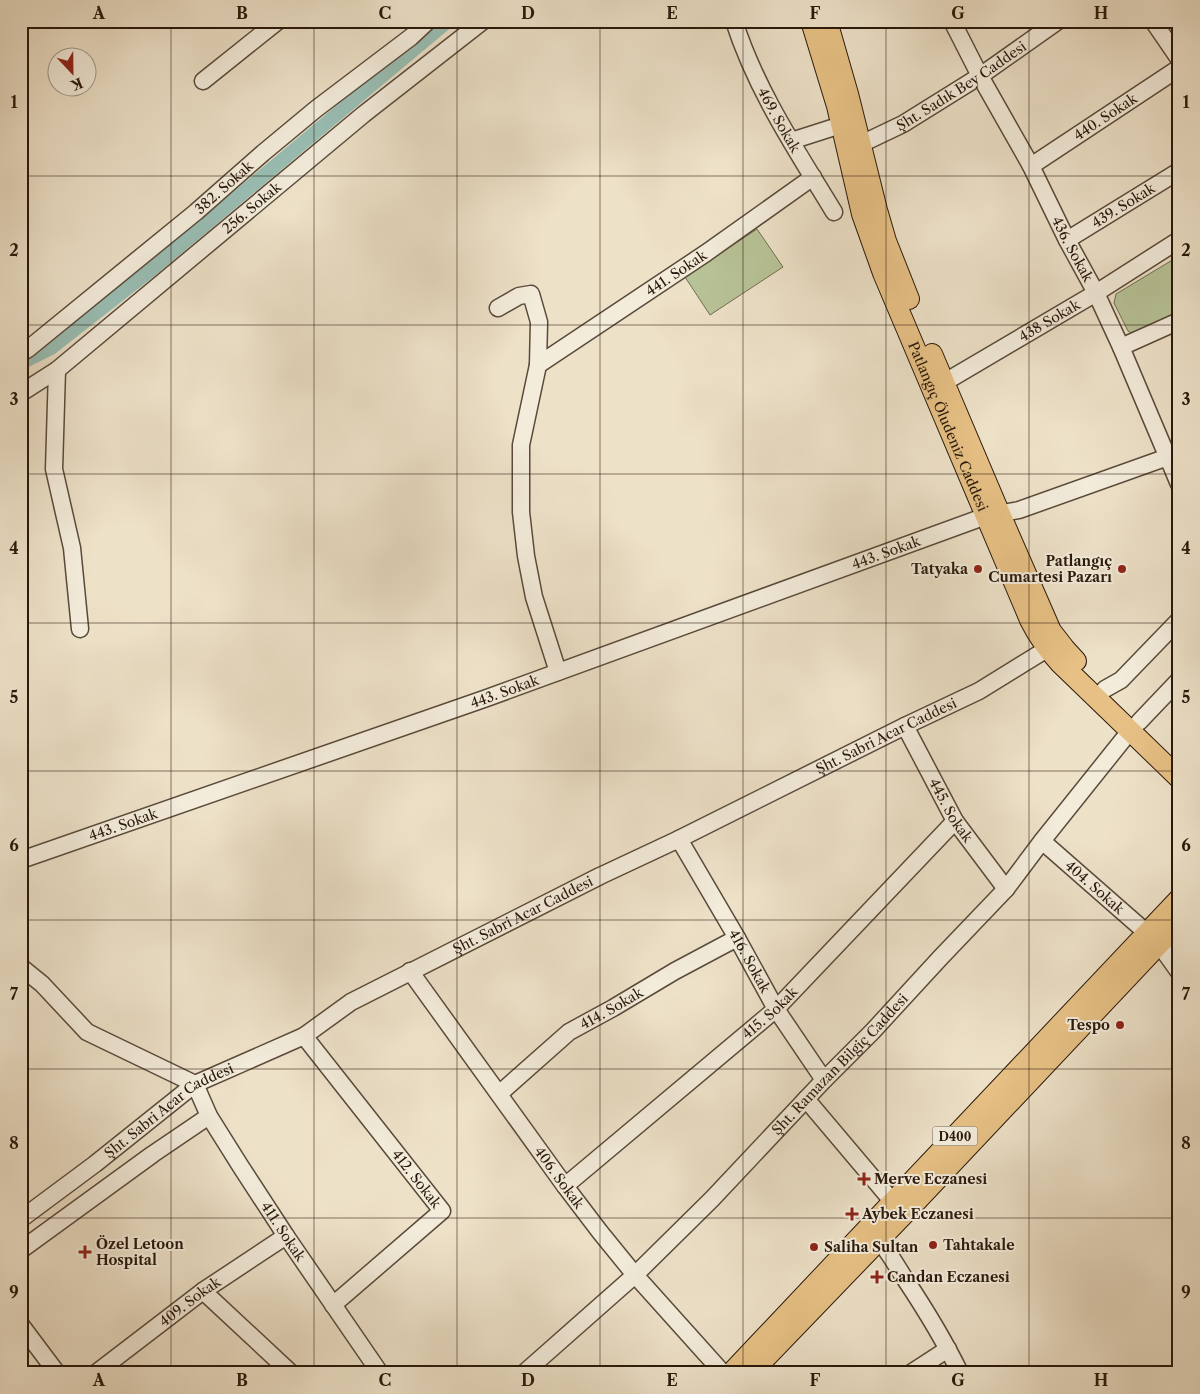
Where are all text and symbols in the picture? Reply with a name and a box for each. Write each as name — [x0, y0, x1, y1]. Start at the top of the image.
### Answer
text: A — [92, 3, 106, 23]
text: B — [236, 3, 248, 23]
text: C — [379, 3, 391, 23]
text: D — [521, 3, 535, 23]
text: E — [666, 3, 678, 23]
text: F — [810, 3, 821, 23]
text: G — [951, 3, 965, 23]
text: H — [1094, 3, 1108, 23]
street label: Şht. Sadık Bey Caddesi — [893, 37, 1030, 135]
north arrow — [48, 48, 98, 98]
text: K — [68, 74, 85, 95]
street label: 469. Sokak — [754, 85, 805, 157]
street label: 440. Sokak — [1070, 89, 1141, 144]
text: 1 — [10, 92, 18, 112]
text: 1 — [1182, 92, 1190, 112]
street label: 382. Sokak — [191, 156, 257, 218]
street label: 256. Sokak — [218, 177, 285, 238]
street label: 439. Sokak — [1088, 179, 1159, 232]
street label: 436. Sokak — [1048, 213, 1098, 286]
text: 2 — [9, 240, 19, 260]
text: 2 — [1181, 240, 1191, 260]
street label: 441. Sokak — [642, 246, 711, 300]
street label: 438 Sokak — [1015, 295, 1084, 346]
street label: Patlangıç Öludeniz Caddesi — [904, 339, 992, 514]
text: 3 — [9, 389, 19, 409]
text: 3 — [1181, 389, 1191, 409]
street label: 443. Sokak — [849, 531, 923, 573]
text: 4 — [9, 538, 19, 558]
text: 4 — [1181, 538, 1191, 558]
place label: Patlangıç Cumartesi Pazarı — [988, 552, 1112, 586]
place label: Tatyaka — [911, 560, 969, 578]
marker: Tatyaka — [972, 563, 984, 575]
marker: Patlangıç Cumartesi Pazarı — [1116, 563, 1128, 575]
street label: 443. Sokak — [468, 671, 542, 712]
text: 5 — [10, 687, 19, 707]
text: 5 — [1182, 687, 1191, 707]
street label: Şht. Sabri Acar Caddesi — [813, 694, 960, 778]
street label: 445. Sokak — [925, 775, 977, 847]
street label: 443. Sokak — [86, 804, 161, 845]
text: 6 — [9, 835, 19, 855]
text: 6 — [1181, 835, 1191, 855]
street label: 404. Sokak — [1061, 856, 1129, 918]
street label: Şht. Sabri Acar Caddesi — [450, 872, 596, 958]
street label: 416. Sokak — [725, 926, 775, 997]
street label: 415. Sokak — [738, 982, 802, 1043]
street label: 414. Sokak — [577, 983, 647, 1033]
text: 7 — [10, 984, 19, 1004]
text: 7 — [1182, 984, 1191, 1004]
street label: Şht. Ramazan Bilgiç Caddesi — [768, 990, 912, 1139]
place label: Tespo — [1067, 1016, 1110, 1034]
marker: Tespo — [1114, 1019, 1126, 1031]
street label: Şht. Sabri Acar Caddesi — [101, 1059, 236, 1162]
road number: D400 — [932, 1126, 978, 1146]
text: 8 — [9, 1133, 19, 1153]
text: 8 — [1181, 1133, 1191, 1153]
street label: 406. Sokak — [531, 1143, 589, 1213]
street label: 412. Sokak — [388, 1146, 446, 1213]
place label: Merve Eczanesi — [874, 1170, 987, 1188]
marker: Merve Eczanesi — [858, 1173, 870, 1185]
street label: 411. Sokak — [257, 1198, 310, 1265]
place label: Aybek Eczanesi — [861, 1205, 974, 1223]
marker: Aybek Eczanesi — [846, 1208, 858, 1220]
place label: Özel Letoon Hospital — [96, 1235, 184, 1269]
place label: Tahtakale — [943, 1236, 1015, 1254]
place label: Saliha Sultan — [824, 1238, 919, 1256]
marker: Tahtakale — [927, 1239, 939, 1251]
marker: Saliha Sultan — [808, 1241, 820, 1253]
marker: Özel Letoon Hospital — [78, 1245, 92, 1259]
place label: Candan Eczanesi — [887, 1268, 1010, 1286]
marker: Candan Eczanesi — [871, 1271, 883, 1283]
street label: 409. Sokak — [156, 1272, 225, 1330]
text: 9 — [9, 1282, 19, 1302]
text: 9 — [1181, 1282, 1191, 1302]
text: A — [92, 1370, 106, 1390]
text: B — [236, 1370, 248, 1390]
text: C — [379, 1370, 391, 1390]
text: D — [521, 1370, 535, 1390]
text: E — [666, 1370, 678, 1390]
text: F — [810, 1370, 821, 1390]
text: G — [951, 1370, 965, 1390]
text: H — [1094, 1370, 1108, 1390]

